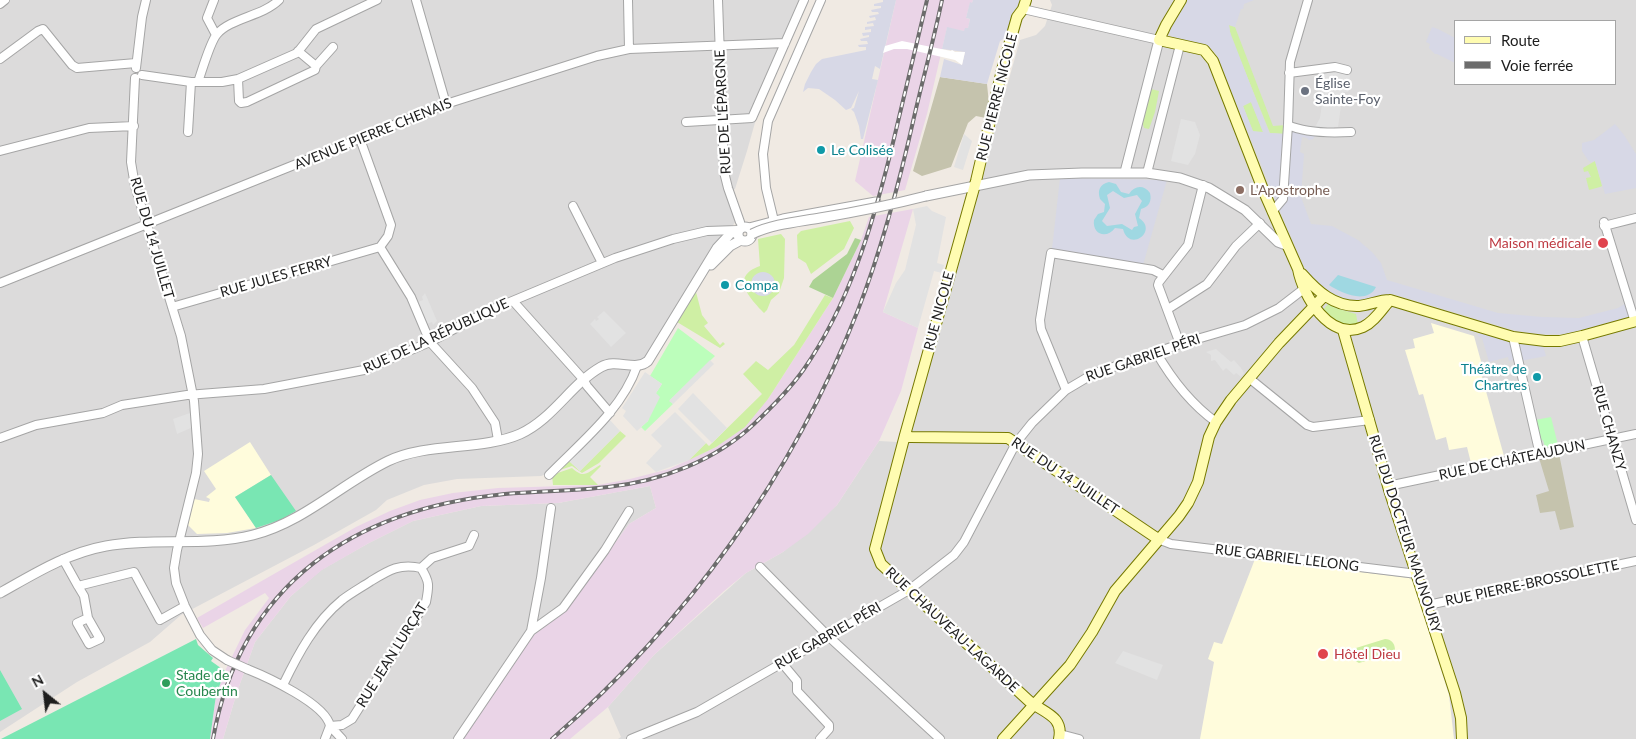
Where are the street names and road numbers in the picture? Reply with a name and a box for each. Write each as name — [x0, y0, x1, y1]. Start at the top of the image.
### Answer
street label: RUE PIERRE NICOLE — [973, 32, 1021, 162]
street label: RUE DE L'ÉPARGNE — [711, 49, 735, 175]
street label: AVENUE PIERRE CHENAIS — [292, 95, 454, 173]
street label: RUE DU 14 JUILLET — [127, 175, 177, 301]
street label: RUE JULES FERRY — [218, 253, 334, 301]
street label: RUE NICOLE — [920, 270, 958, 352]
street label: RUE DE LA RÉPUBLIQUE — [361, 295, 511, 377]
street label: RUE GABRIEL PÉRI — [1083, 331, 1203, 385]
street label: RUE CHANZY — [1589, 383, 1629, 473]
street label: RUE DU DOCTEUR MAUNOURY — [1365, 433, 1445, 635]
street label: RUE DU 14 JUILLET — [1008, 434, 1122, 518]
street label: RUE DE CHÂTEAUDUN — [1437, 436, 1587, 484]
street label: RUE GABRIEL LELONG — [1214, 541, 1360, 575]
street label: RUE PIERRE-BROSSOLETTE — [1444, 556, 1620, 610]
street label: RUE CHAUVEAU-LAGARDE — [882, 564, 1022, 696]
street label: RUE GABRIEL PÉRI — [772, 599, 884, 673]
street label: RUE JEAN LURÇAT — [353, 600, 431, 710]

